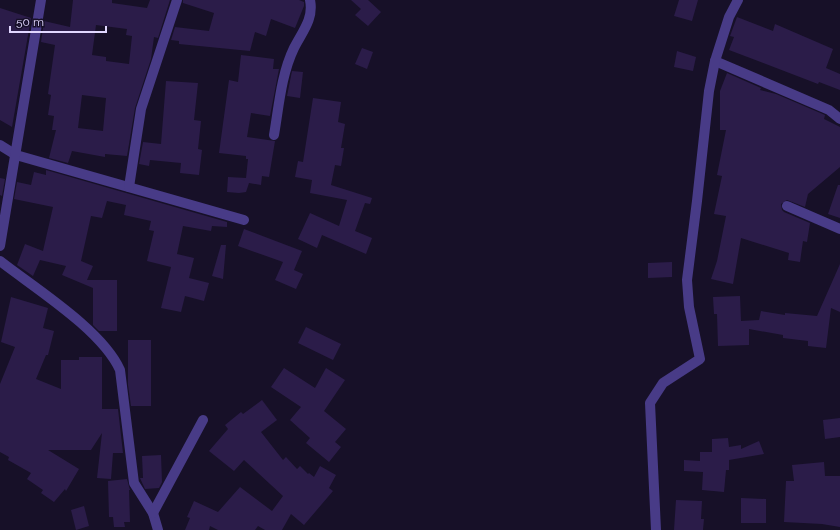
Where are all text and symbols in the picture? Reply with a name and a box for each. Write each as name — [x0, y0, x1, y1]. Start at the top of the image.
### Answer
scale bar — [10, 8, 106, 34]
text: 50 m — [16, 15, 44, 29]

